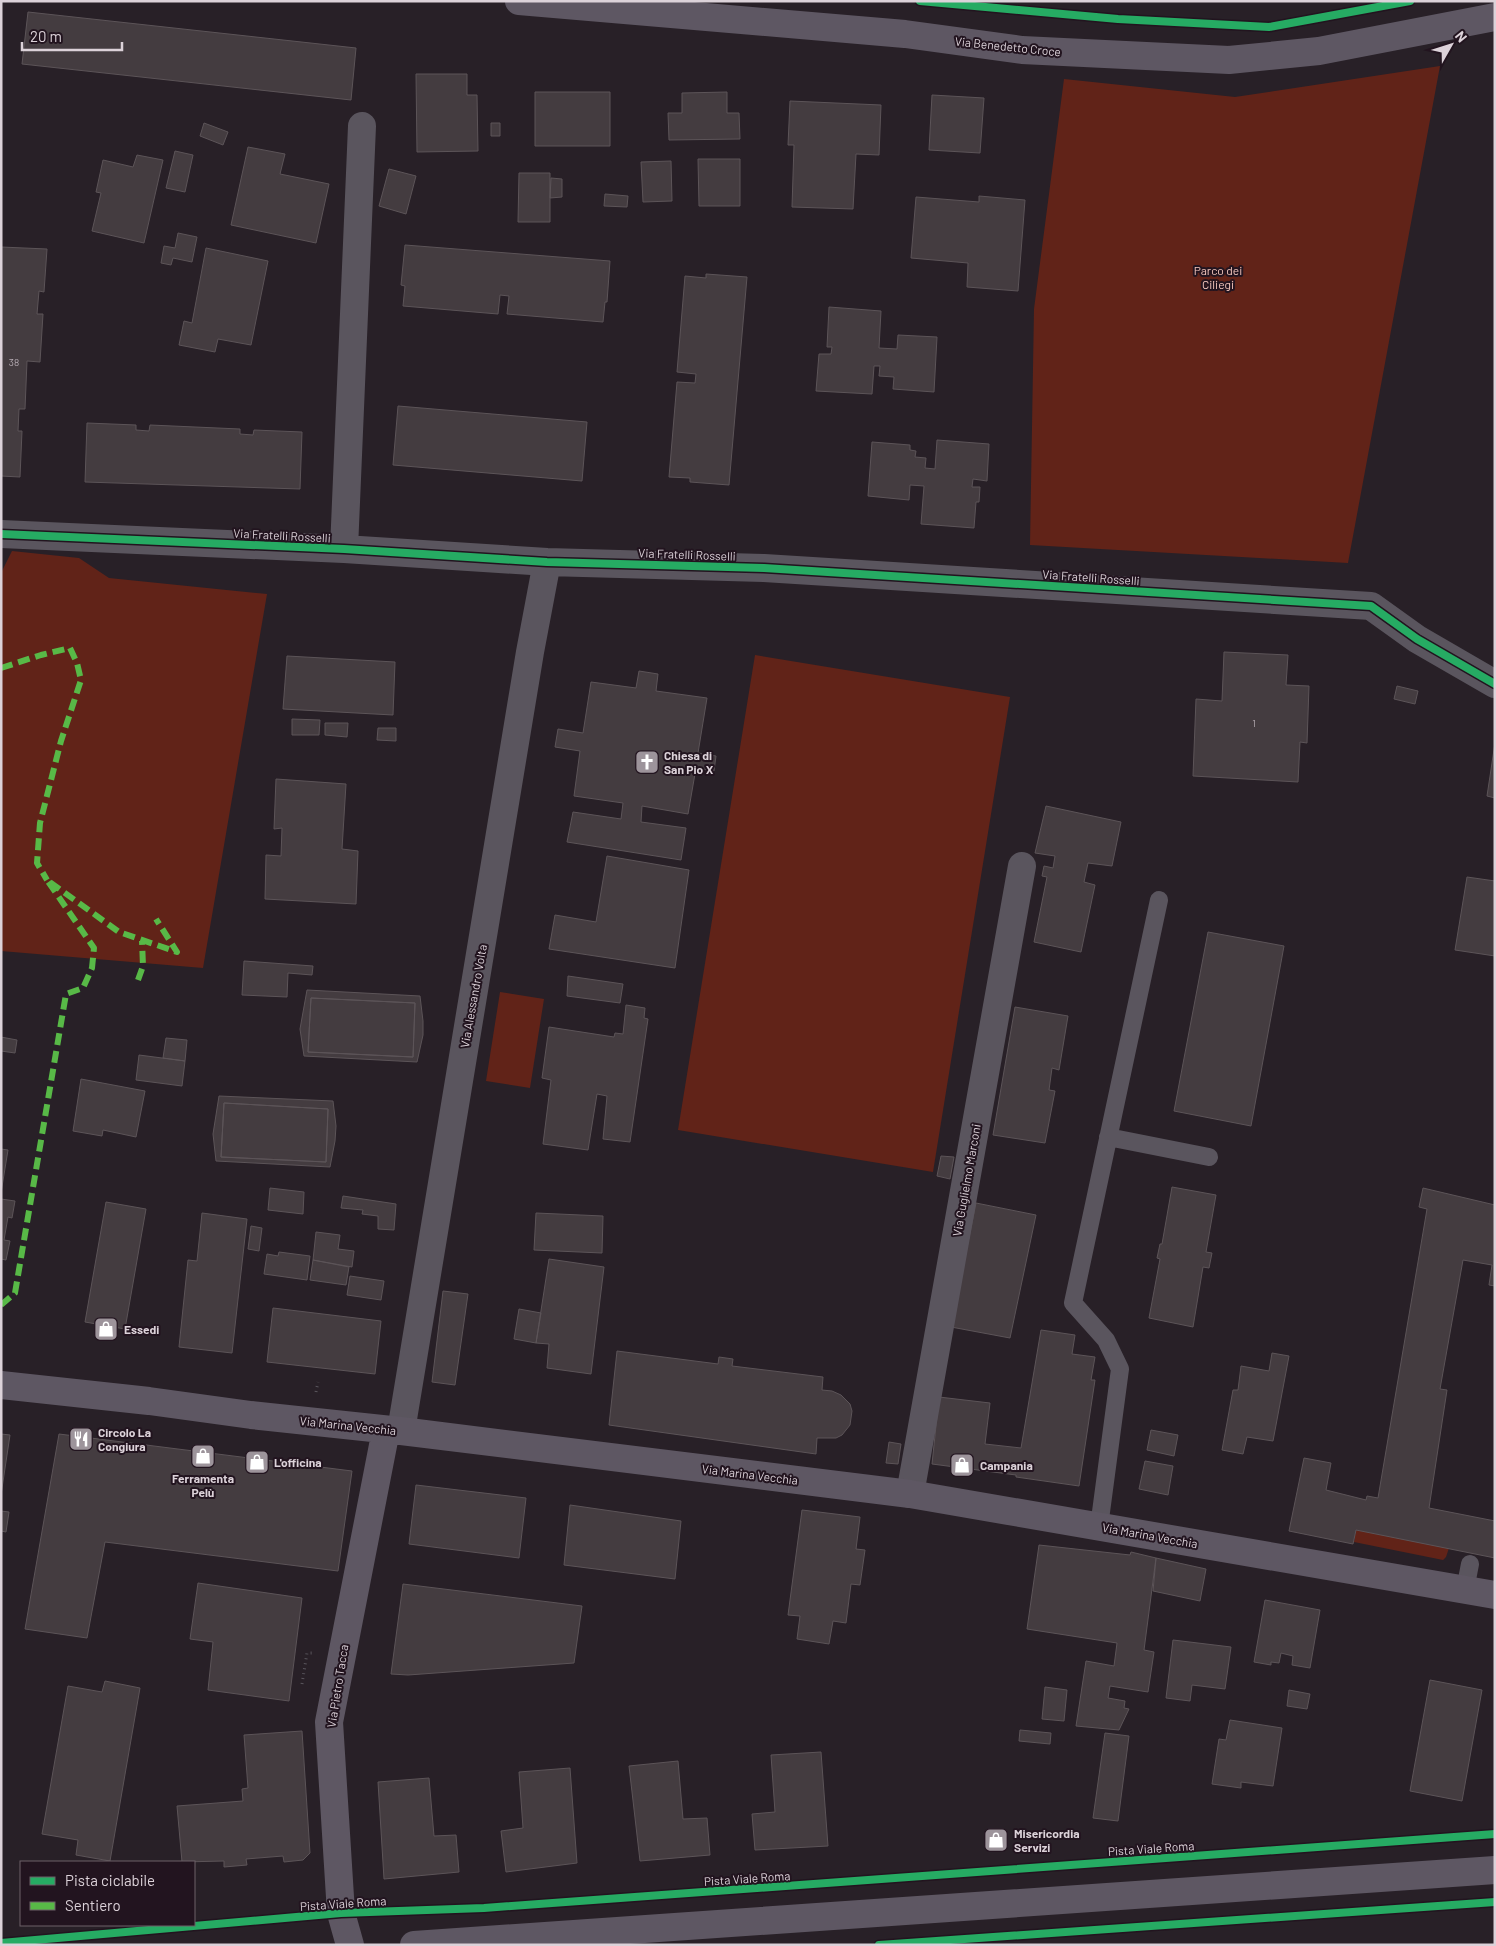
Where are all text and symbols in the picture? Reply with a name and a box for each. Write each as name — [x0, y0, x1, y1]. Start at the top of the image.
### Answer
scale bar — [22, 20, 122, 52]
north arrow — [1426, 20, 1476, 70]
text: 20 m — [30, 27, 62, 45]
text: N — [1452, 28, 1471, 45]
street label: Via Benedetto Croce — [954, 33, 1062, 59]
park label: Parco dei Ciliegi — [1194, 263, 1242, 291]
house number: 38 — [9, 356, 19, 368]
street label: Via Fratelli Rosselli — [233, 525, 331, 545]
street label: Via Fratelli Rosselli — [638, 545, 736, 563]
street label: Via Fratelli Rosselli — [1042, 567, 1140, 587]
house number: 1 — [1252, 717, 1256, 729]
place label: Chiesa di San Pio X — [664, 748, 714, 776]
church icon: Chiesa di San Pio X — [634, 749, 660, 775]
street label: Via Alessandro Volta — [457, 943, 489, 1049]
street label: Via Guglielmo Marconi — [949, 1123, 983, 1237]
shop icon: Essedi — [93, 1316, 119, 1342]
place label: Essedi — [124, 1322, 159, 1336]
street label: Via Marina Vecchia — [299, 1413, 397, 1437]
place label: Circolo La Congiura — [98, 1425, 151, 1453]
restaurant icon: Circolo La Congiura — [68, 1426, 94, 1452]
shop icon: Ferramenta Pelù — [190, 1443, 216, 1469]
shop icon: L'officina — [244, 1449, 270, 1475]
shop icon: Campania — [949, 1452, 975, 1478]
place label: L'officina — [274, 1455, 322, 1469]
place label: Campania — [980, 1458, 1033, 1472]
street label: Via Marina Vecchia — [701, 1461, 799, 1487]
place label: Ferramenta Pelù — [172, 1471, 234, 1499]
street label: Via Marina Vecchia — [1101, 1520, 1199, 1550]
street label: Via Pietro Tacca — [324, 1643, 350, 1729]
place label: Misericordia Servizi — [1014, 1826, 1080, 1854]
shop icon: Misericordia Servizi — [983, 1827, 1009, 1853]
street label: Pista Viale Roma — [1107, 1838, 1195, 1858]
legend — [20, 1861, 195, 1926]
street label: Pista Viale Roma — [703, 1868, 791, 1888]
text: Pista ciclabile — [65, 1871, 155, 1889]
street label: Pista Viale Roma — [299, 1893, 387, 1913]
text: Sentiero — [65, 1896, 121, 1914]

